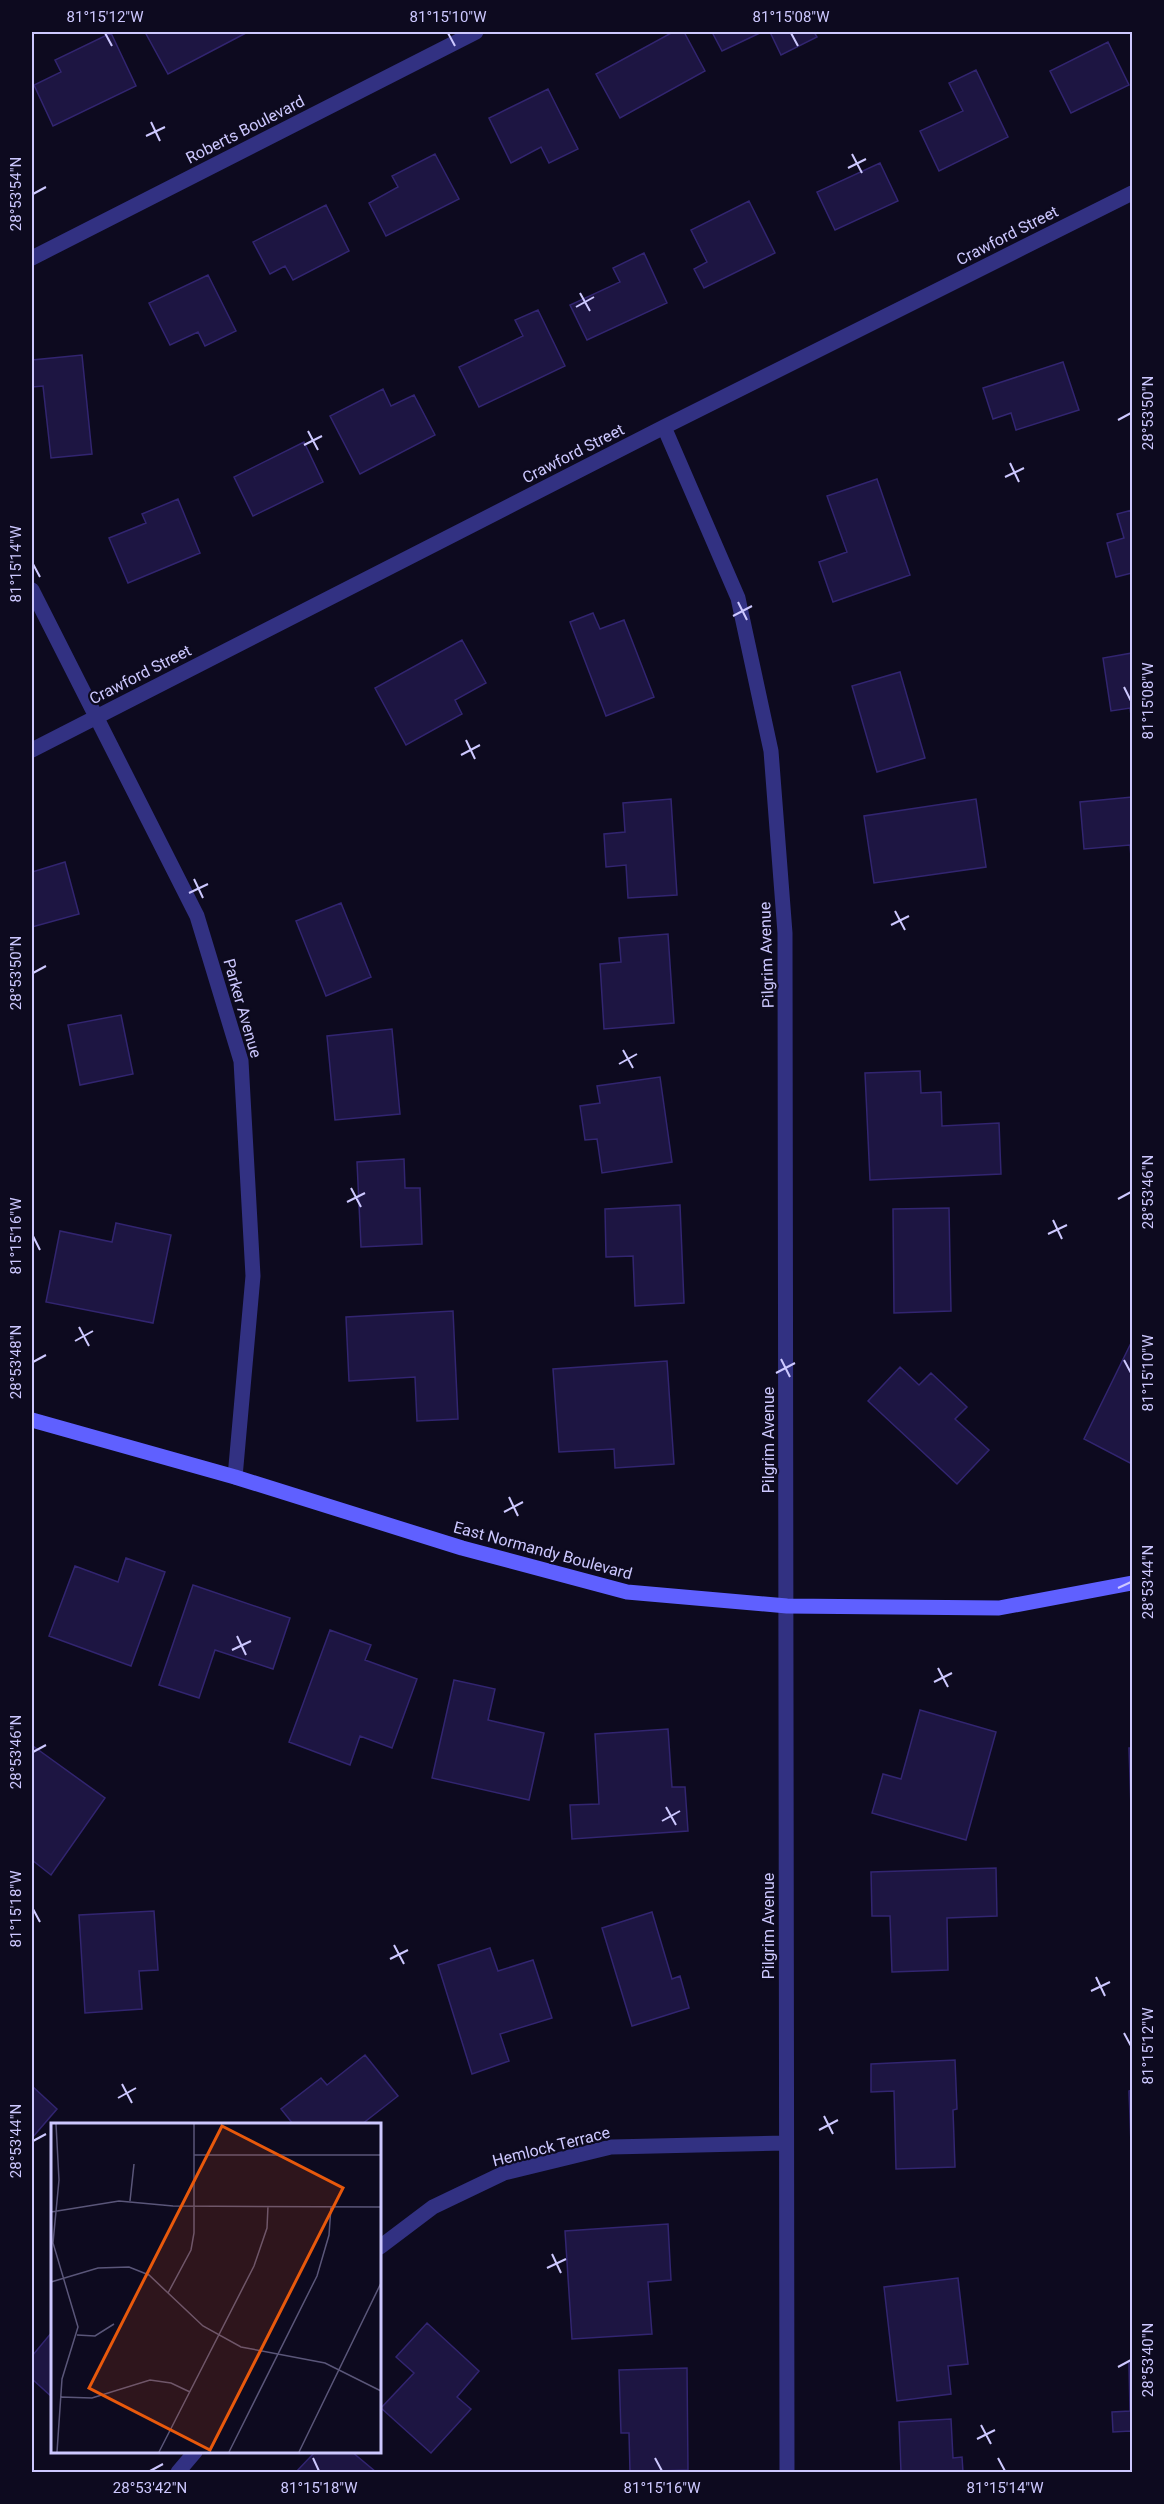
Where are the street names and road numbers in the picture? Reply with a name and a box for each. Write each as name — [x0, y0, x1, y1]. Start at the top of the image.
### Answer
street label: Roberts Boulevard — [183, 91, 308, 168]
street label: Crawford Street — [953, 202, 1061, 269]
street label: Crawford Street — [519, 420, 627, 487]
street label: Crawford Street — [86, 641, 194, 708]
street label: Pilgrim Avenue — [755, 901, 778, 1009]
street label: Parker Avenue — [219, 956, 266, 1060]
street label: Pilgrim Avenue — [759, 1387, 778, 1493]
street label: East Normandy Boulevard — [451, 1517, 634, 1583]
street label: Pilgrim Avenue — [759, 1873, 778, 1979]
street label: Hemlock Terrace — [490, 2123, 612, 2170]

